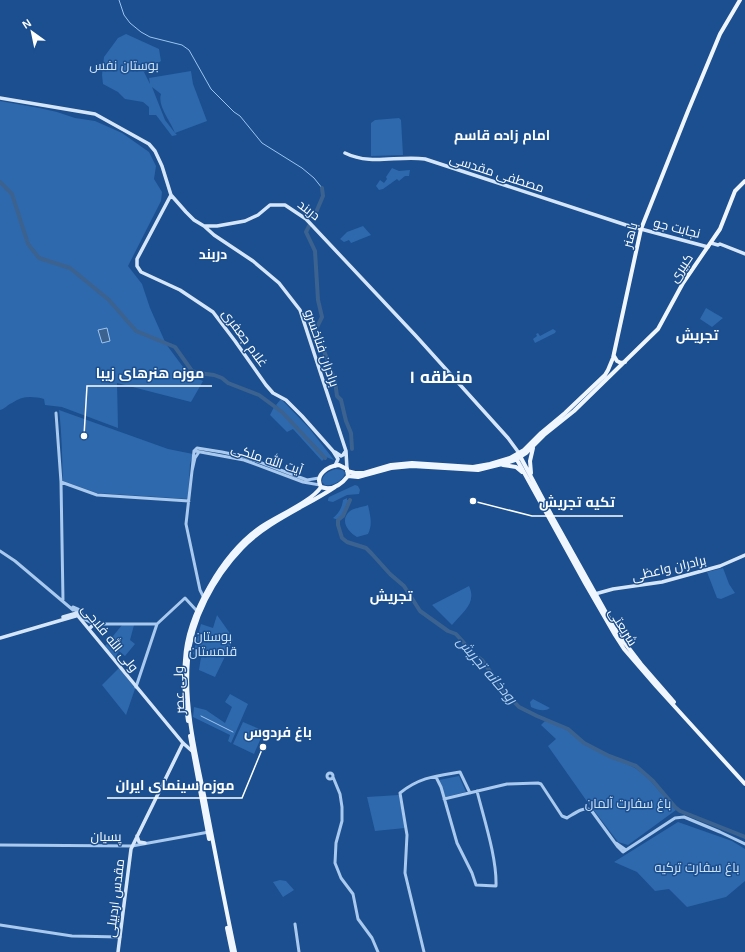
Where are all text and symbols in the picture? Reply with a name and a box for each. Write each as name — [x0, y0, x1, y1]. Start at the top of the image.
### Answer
north arrow — [12, 12, 52, 52]
text: N — [20, 16, 33, 31]
park label: بوستان نفس — [89, 58, 159, 73]
district label: امام زاده قاسم — [454, 127, 550, 145]
street label: مصطفی مقدسی — [448, 151, 546, 195]
street label: دربند — [295, 197, 323, 223]
street label: نجابت جو — [652, 215, 702, 241]
street label: باهنر — [619, 221, 641, 250]
district label: دربند — [199, 246, 227, 262]
street label: کبیری — [666, 251, 696, 285]
street label: غلام جعفری — [217, 306, 271, 371]
street label: برادران فناخسرو — [302, 307, 342, 389]
district label: تجریش — [676, 327, 719, 344]
callout: موزه هنرهای زیبا — [87, 360, 212, 386]
text: موزه هنرهای زیبا — [96, 365, 204, 382]
district label: منطقه ۱ — [409, 368, 473, 387]
street label: آیت الله ملکی — [229, 439, 305, 478]
callout: تکیه تجریش — [532, 490, 623, 516]
text: تکیه تجریش — [539, 494, 616, 511]
street label: برادران واعظی — [630, 552, 708, 584]
district label: تجریش — [370, 588, 413, 605]
street label: ولی‌ الله فلاحی — [78, 601, 142, 675]
street label: شریعتی — [606, 605, 640, 649]
park label: بوستان قلمستان — [189, 629, 237, 659]
water label: رودخانه تجریش — [453, 633, 521, 708]
street label: ولی عصر — [171, 666, 187, 715]
district label: باغ فردوس — [244, 724, 312, 742]
callout: موزه سینمای ایران — [107, 772, 242, 798]
text: موزه سینمای ایران — [116, 777, 234, 794]
park label: باغ سفارت آلمان — [585, 796, 671, 812]
street label: پسیان — [91, 829, 122, 846]
street label: مقدس اردبیلی — [103, 858, 127, 938]
park label: باغ سفارت ترکیه — [654, 860, 740, 876]

